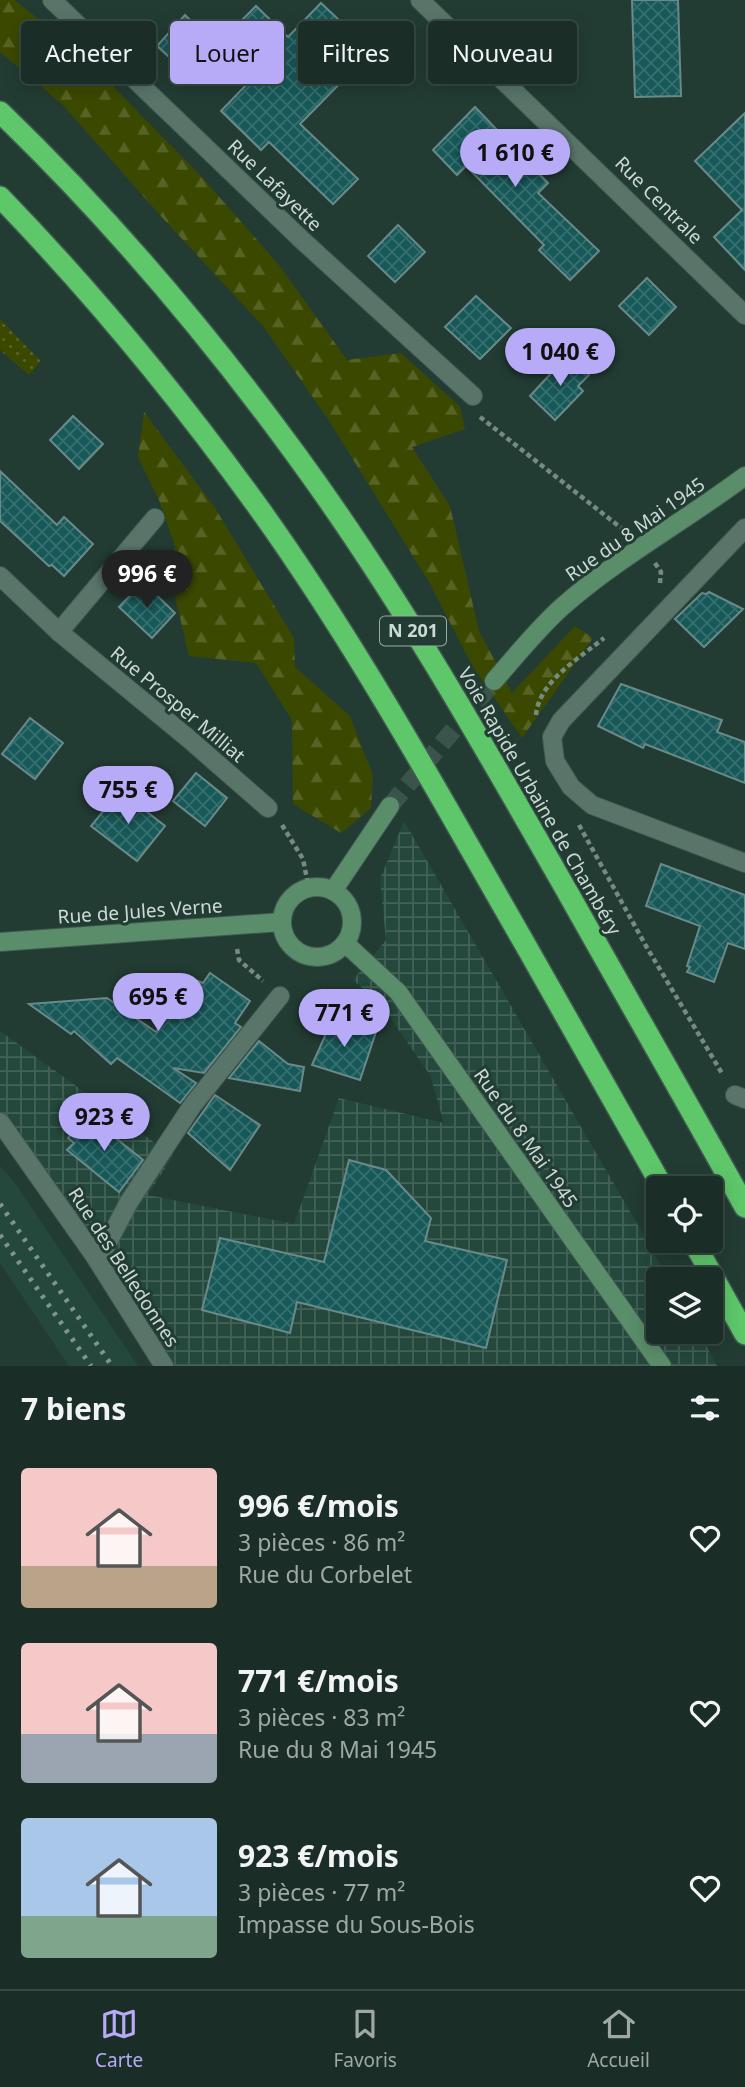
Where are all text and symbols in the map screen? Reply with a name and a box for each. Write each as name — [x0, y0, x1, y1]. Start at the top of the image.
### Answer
chip: Acheter — [21, 21, 156, 84]
chip: Louer — [170, 21, 284, 84]
chip: Filtres — [298, 21, 414, 84]
chip: Nouveau — [428, 21, 577, 84]
pin: 1 610 € — [450, 130, 580, 189]
street label: Rue Lafayette — [222, 133, 328, 237]
text: 1 610 € — [476, 136, 554, 168]
street label: Rue Centrale — [609, 150, 709, 250]
pin: 1 040 € — [495, 328, 625, 388]
text: 1 040 € — [521, 335, 599, 367]
street label: Rue du 8 Mai 1945 — [560, 471, 710, 587]
pin: 996 € — [98, 550, 196, 610]
text: 996 € — [118, 557, 176, 589]
road number: N 201 — [380, 616, 446, 646]
street label: Rue Prosper Milliat — [105, 640, 251, 768]
street label: Voie Rapide Urbaine de Chambéry — [452, 662, 628, 940]
pin: 755 € — [79, 766, 177, 826]
text: 755 € — [99, 773, 157, 805]
street label: Rue de Jules Verne — [57, 892, 223, 930]
pin: 695 € — [109, 974, 207, 1033]
text: 695 € — [129, 980, 187, 1012]
pin: 771 € — [295, 990, 393, 1049]
text: 771 € — [315, 996, 373, 1028]
street label: Rue du 8 Mai 1945 — [468, 1063, 584, 1213]
pin: 923 € — [55, 1094, 153, 1153]
text: 923 € — [75, 1100, 133, 1132]
map controls — [646, 1176, 723, 1344]
button: locate — [646, 1176, 723, 1253]
street label: Rue des Belledonnes — [63, 1182, 185, 1352]
button: layers — [646, 1267, 723, 1344]
text: 7 biens — [21, 1388, 126, 1429]
icon: filters — [686, 1389, 724, 1427]
text: 996 €/mois — [238, 1485, 399, 1526]
icon: home — [77, 1496, 161, 1580]
icon: heart — [686, 1519, 724, 1557]
text: 3 pièces · 86 m² — [238, 1526, 405, 1558]
text: Rue du Corbelet — [238, 1558, 412, 1590]
text: 771 €/mois — [238, 1660, 399, 1701]
icon: home — [77, 1671, 161, 1755]
icon: heart — [686, 1694, 724, 1732]
text: 3 pièces · 83 m² — [238, 1701, 405, 1733]
text: Rue du 8 Mai 1945 — [238, 1733, 437, 1765]
text: 923 €/mois — [238, 1835, 399, 1876]
icon: home — [77, 1846, 161, 1930]
icon: heart — [686, 1869, 724, 1907]
text: 3 pièces · 77 m² — [238, 1876, 405, 1908]
text: Impasse du Sous-Bois — [238, 1908, 475, 1940]
tab: Carte — [95, 2005, 143, 2073]
tab: Favoris — [333, 2005, 397, 2073]
tab: Accueil — [587, 2005, 650, 2073]

